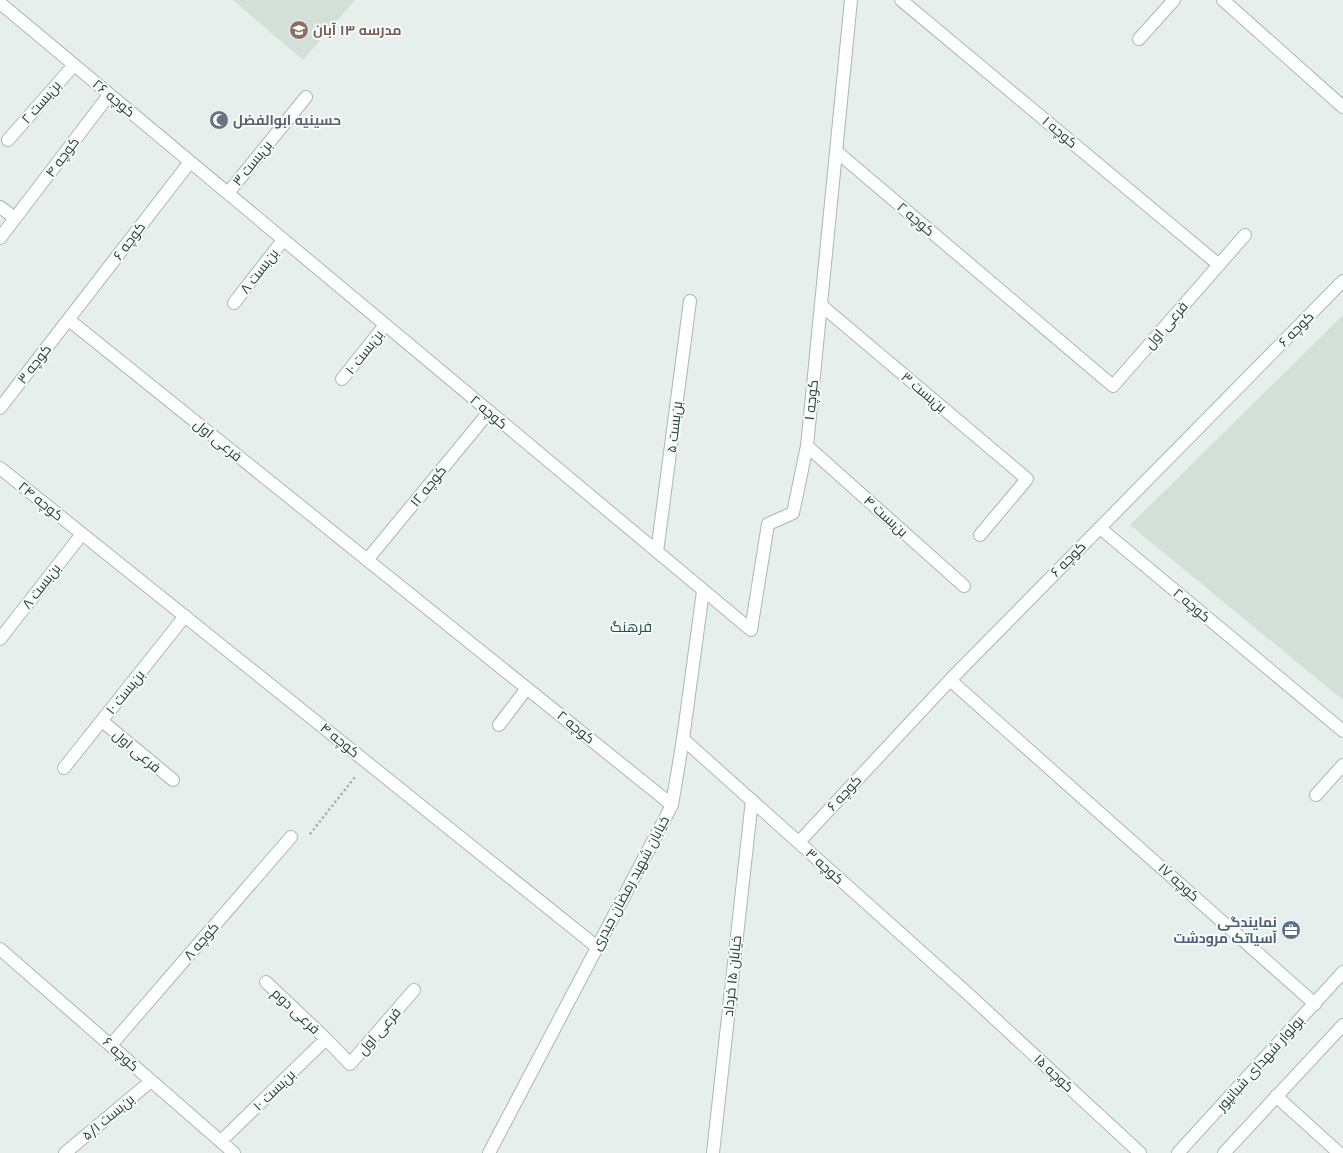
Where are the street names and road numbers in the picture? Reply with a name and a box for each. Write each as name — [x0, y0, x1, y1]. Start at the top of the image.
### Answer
street label: کوچه ۲۶ — [88, 75, 139, 122]
street label: بن‌بست ۲ — [17, 77, 64, 127]
street label: کوچه ۱ — [1038, 112, 1081, 153]
street label: کوچه ۴ — [41, 133, 84, 181]
street label: بن‌بست ۳ — [228, 136, 275, 189]
street label: کوچه ۲ — [893, 198, 938, 241]
street label: کوچه ۶ — [109, 218, 150, 264]
street label: بن‌بست ۸ — [236, 245, 282, 297]
street label: فرعی اول — [1140, 297, 1192, 353]
street label: کوچه ۶ — [1274, 307, 1318, 351]
street label: بن‌بست ۱۰ — [341, 326, 386, 377]
street label: کوچه ۳ — [13, 340, 56, 388]
street label: بن‌بست ۳ — [898, 368, 950, 415]
street label: کوچه ۱ — [800, 379, 823, 421]
street label: کوچه ۲ — [466, 391, 511, 434]
street label: بن‌بست ۵ — [662, 400, 685, 454]
street label: فرعی اول — [190, 415, 246, 465]
street label: کوچه ۱۲ — [406, 462, 451, 511]
street label: کوچه ۲۴ — [14, 477, 67, 525]
street label: بن‌بست ۴ — [861, 491, 912, 540]
street label: کوچه ۶ — [1046, 537, 1090, 581]
street label: بن‌بست ۸ — [18, 560, 64, 612]
street label: کوچه ۲ — [1169, 584, 1214, 627]
street label: بن‌بست ۱۰ — [102, 666, 148, 717]
street label: کوچه ۲ — [553, 706, 599, 748]
street label: کوچه ۴ — [316, 719, 363, 762]
street label: فرعی اول — [109, 726, 165, 776]
street label: کوچه ۶ — [823, 771, 866, 816]
street label: خیابان شهید رمضان حیدری — [587, 813, 672, 953]
street label: کوچه ۳ — [801, 844, 848, 889]
street label: کوچه ۱۷ — [1154, 859, 1203, 906]
street label: کوچه ۸ — [179, 918, 223, 965]
street label: خیابان ۱۵ خرداد — [719, 935, 744, 1017]
street label: فرعی دوم — [267, 984, 324, 1039]
street label: فرعی اول — [353, 1003, 405, 1059]
street label: بولوار شهدای شبانپور — [1212, 1012, 1308, 1116]
street label: کوچه ۶ — [98, 1033, 143, 1076]
street label: کوچه ۱۵ — [1030, 1050, 1078, 1097]
street label: بن‌بست ۱۰ — [249, 1065, 298, 1114]
street label: بن‌بست ۵/۱ — [78, 1090, 137, 1143]

